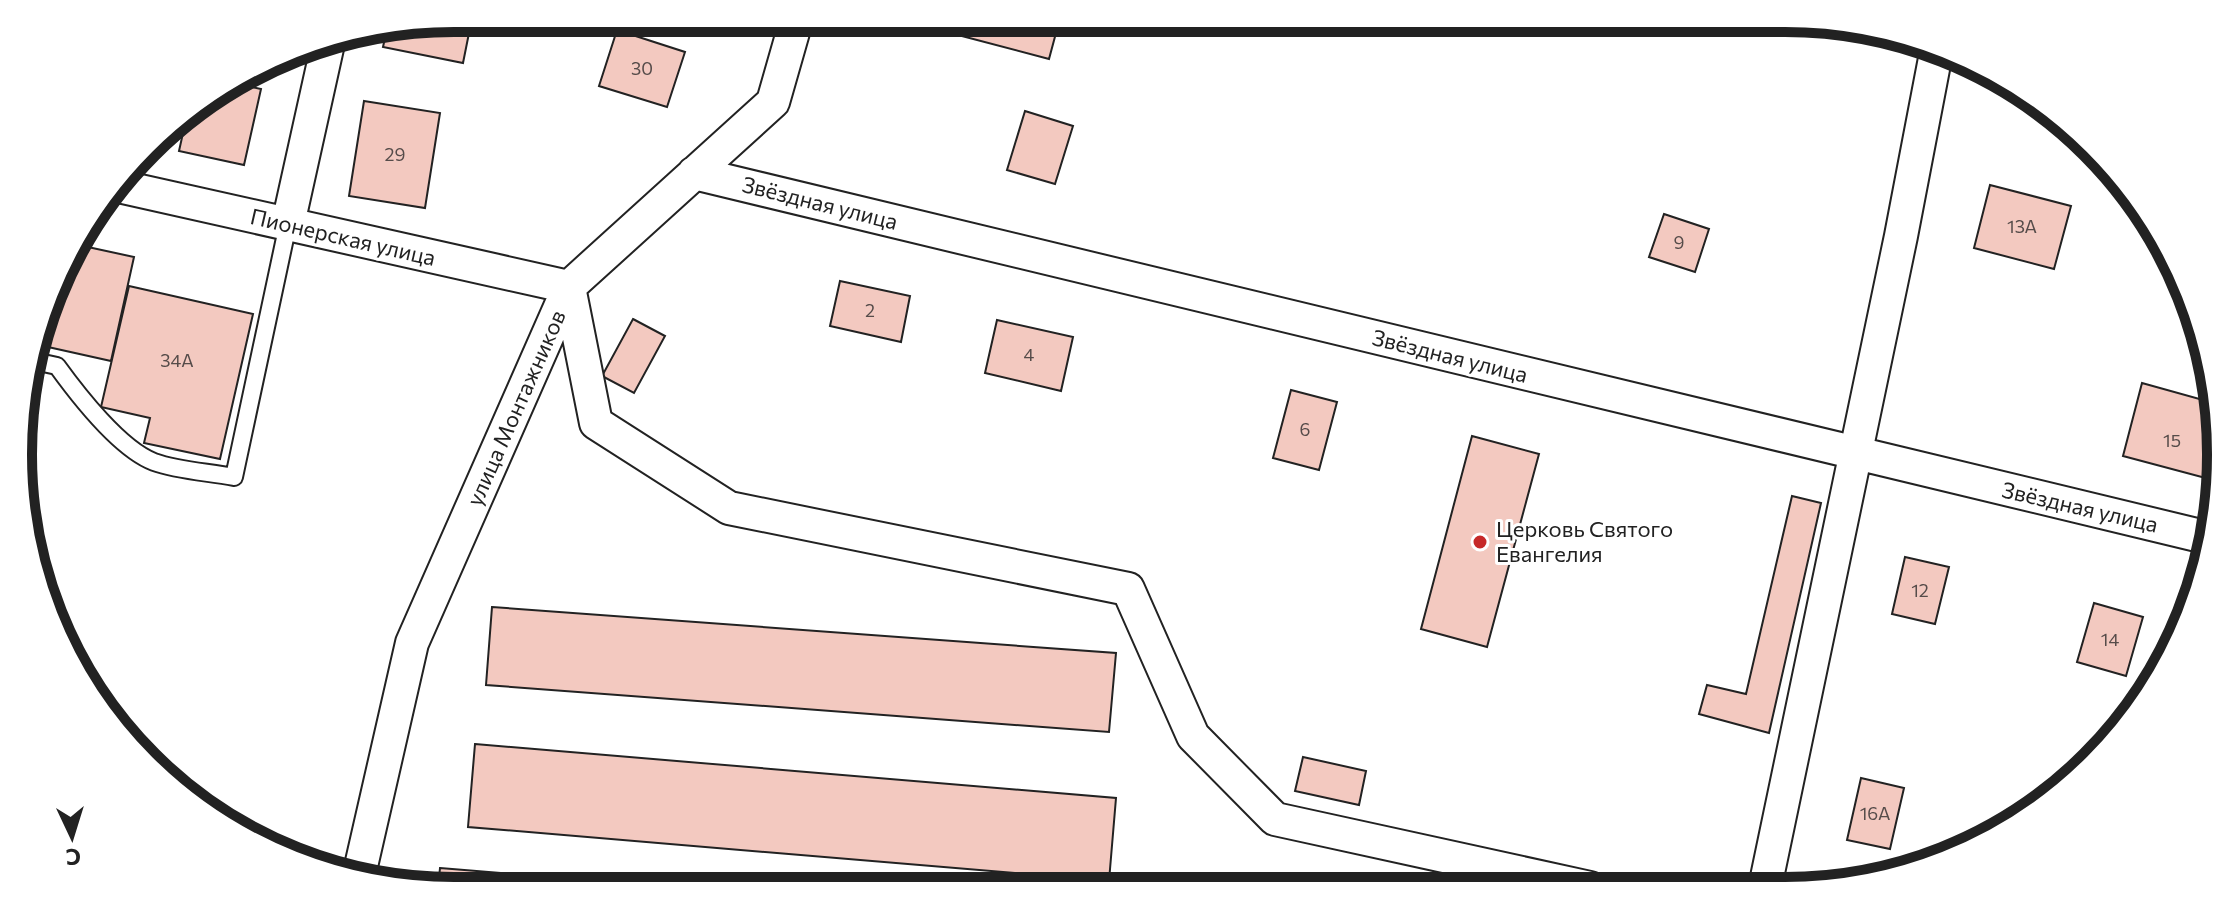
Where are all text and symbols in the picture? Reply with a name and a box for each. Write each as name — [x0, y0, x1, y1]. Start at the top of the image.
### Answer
house number: 30 — [631, 57, 653, 79]
house number: 29 — [385, 143, 405, 165]
street label: Звёздная улица — [740, 170, 901, 235]
street label: Пионерская улица — [248, 202, 438, 271]
house number: 13А — [2007, 215, 2037, 237]
house number: 9 — [1674, 231, 1684, 253]
house number: 2 — [865, 299, 875, 321]
street label: улица Монтажников — [460, 306, 571, 510]
street label: Звёздная улица — [1370, 323, 1531, 388]
house number: 4 — [1024, 343, 1035, 365]
house number: 34А — [160, 349, 194, 371]
house number: 6 — [1300, 418, 1310, 440]
house number: 15 — [2163, 429, 2181, 451]
street label: Звёздная улица — [1999, 475, 2161, 538]
place label: Церковь Святого Евангелия — [1496, 515, 1673, 567]
marker: Церковь Святого Евангелия — [1471, 533, 1489, 551]
house number: 12 — [1911, 579, 1929, 601]
house number: 14 — [2101, 628, 2119, 650]
north arrow — [32, 797, 112, 877]
house number: 16А — [1860, 802, 1890, 824]
text: С — [65, 843, 82, 871]

